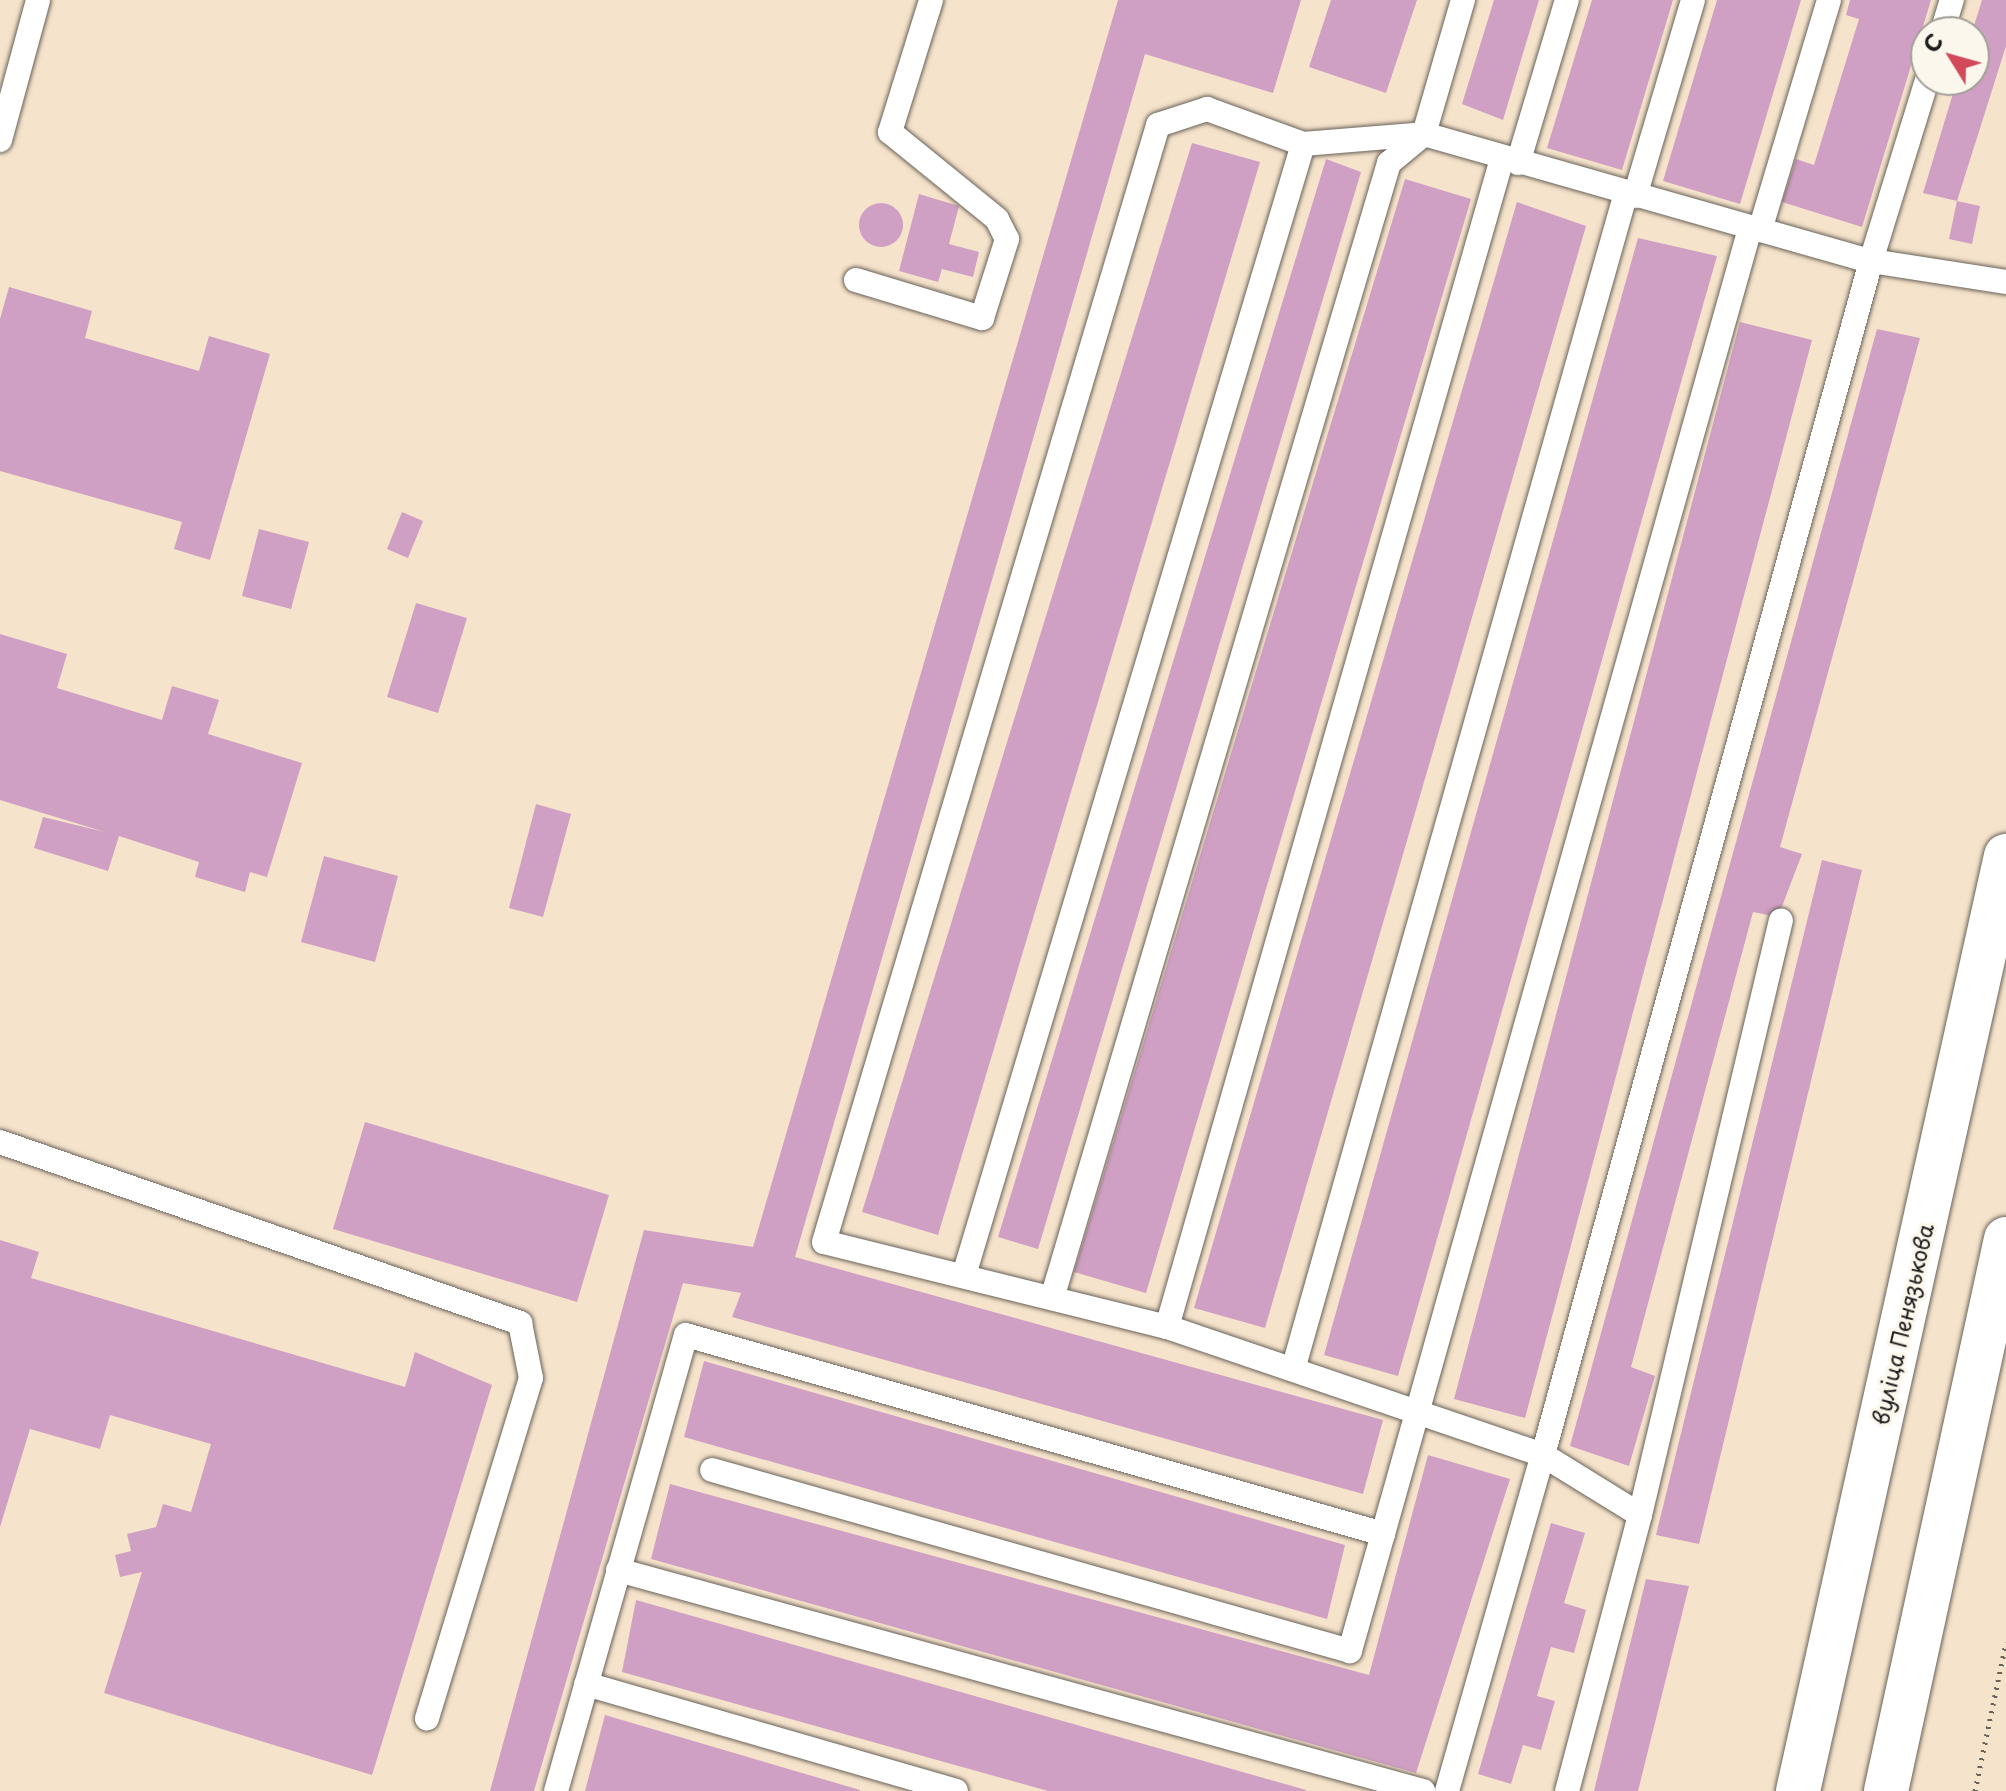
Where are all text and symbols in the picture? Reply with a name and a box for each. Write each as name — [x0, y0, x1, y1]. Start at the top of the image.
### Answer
north arrow — [1910, 16, 1990, 96]
text: С — [1914, 26, 1950, 59]
street label: вуліца Пенязькова — [1866, 1221, 1938, 1427]

